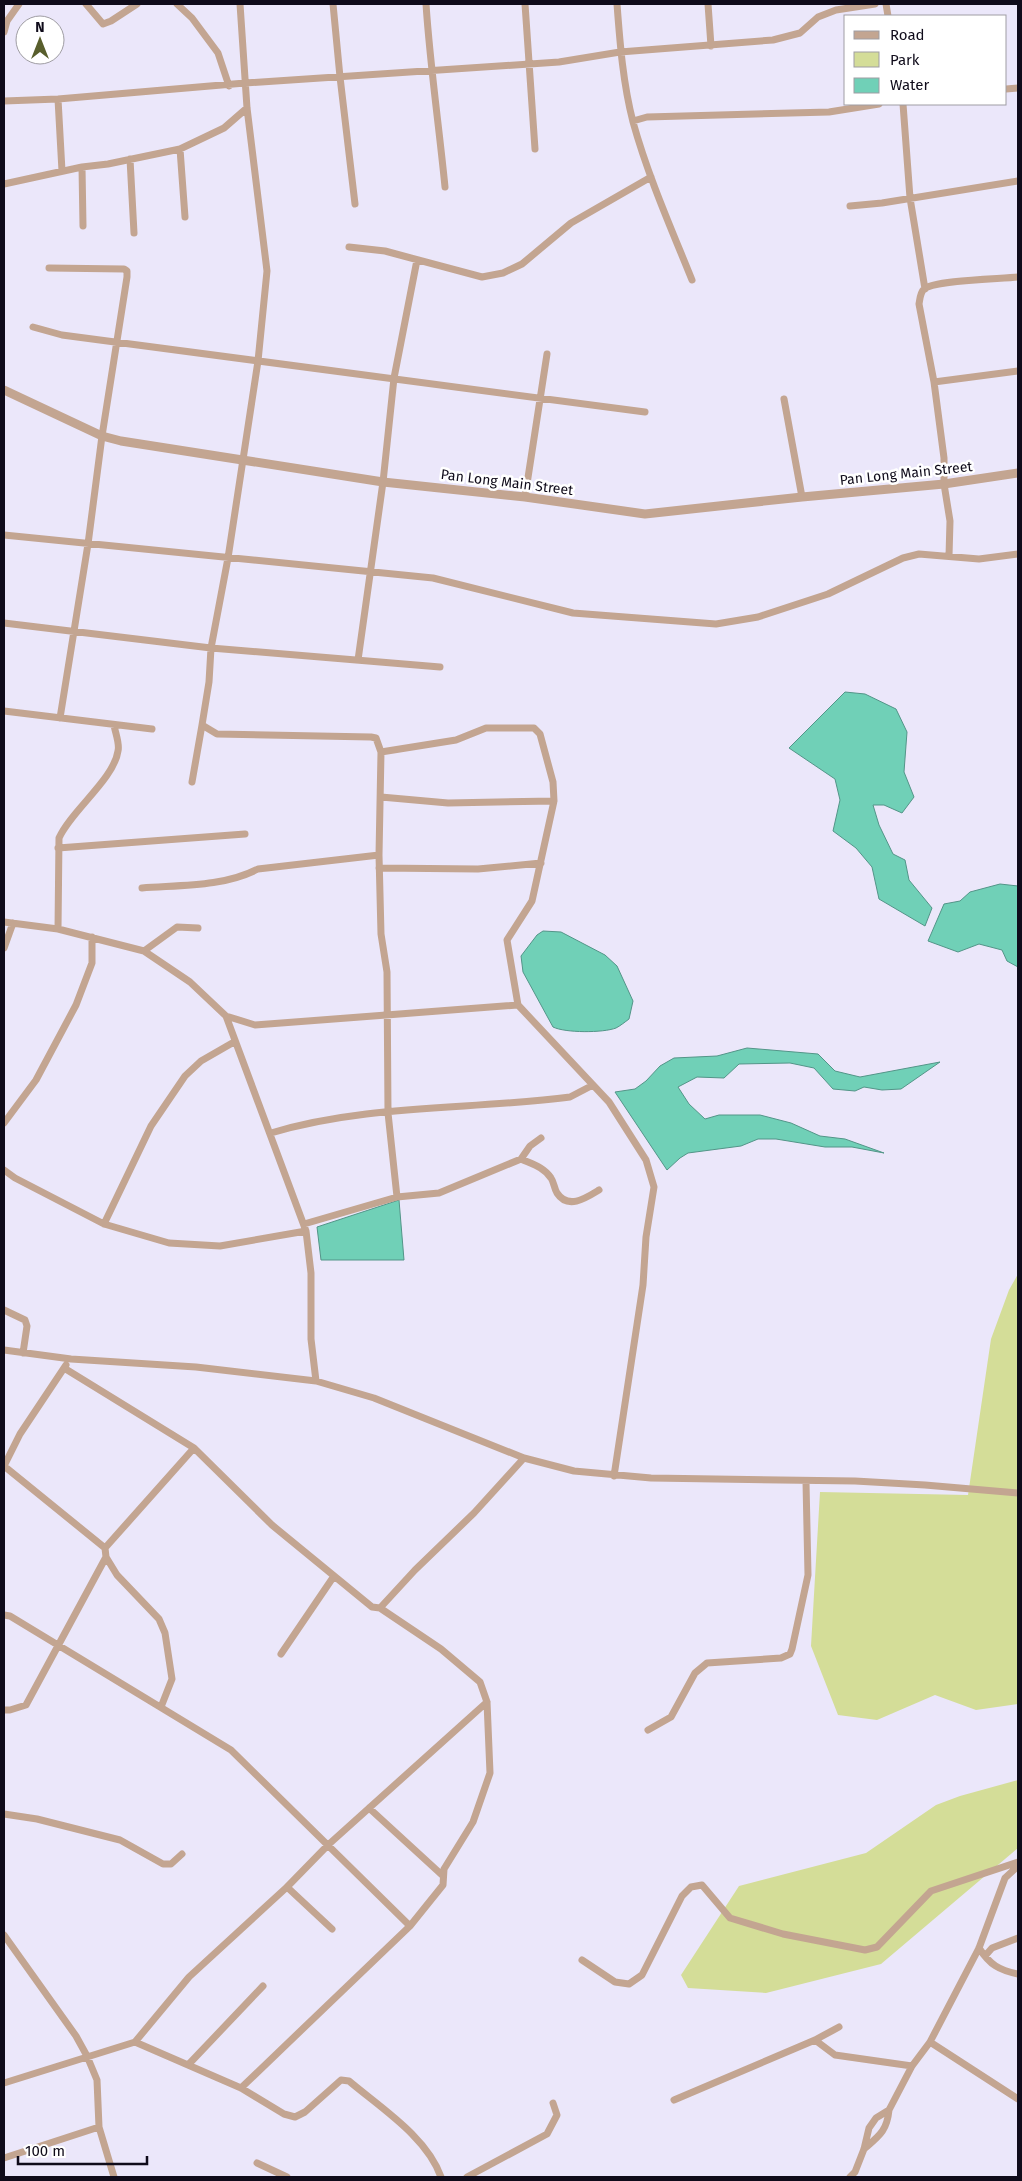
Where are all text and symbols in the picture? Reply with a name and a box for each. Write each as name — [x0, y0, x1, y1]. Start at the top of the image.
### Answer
north arrow — [15, 15, 65, 65]
legend — [844, 15, 1007, 105]
text: N — [35, 19, 45, 36]
text: Road — [890, 26, 925, 44]
text: Park — [890, 51, 920, 69]
text: Water — [890, 76, 929, 94]
street label: Pan Long Main Street — [839, 458, 974, 489]
street label: Pan Long Main Street — [440, 466, 575, 499]
scale bar — [18, 2134, 146, 2166]
text: 100 m — [25, 2142, 65, 2160]

